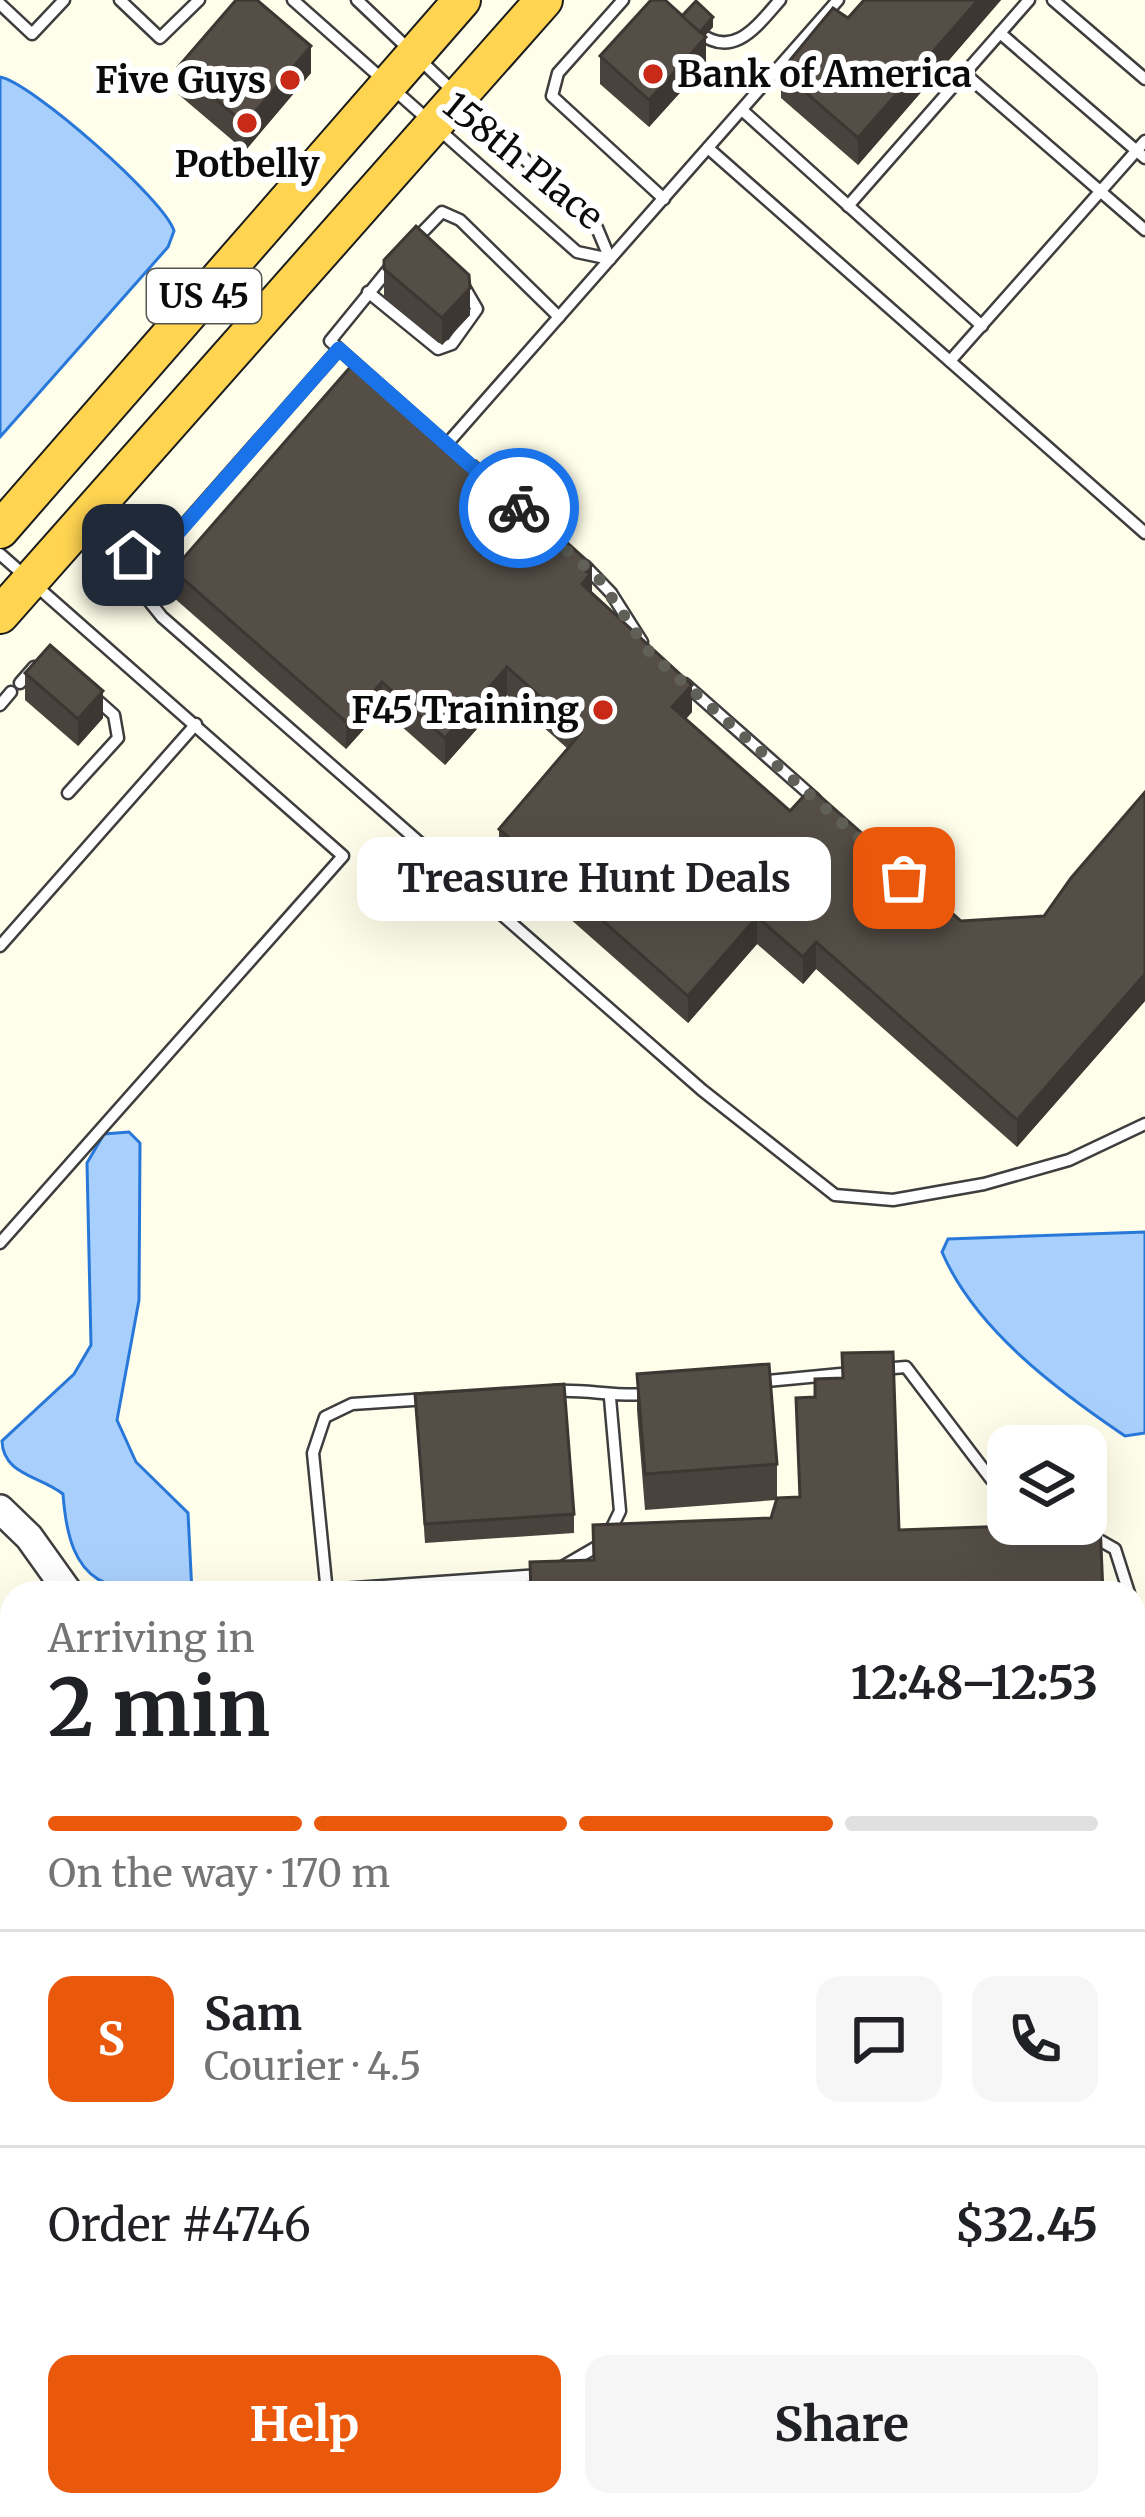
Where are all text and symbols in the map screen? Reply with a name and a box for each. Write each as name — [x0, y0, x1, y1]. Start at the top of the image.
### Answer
place label: Bank of America — [677, 52, 972, 97]
place label: Five Guys — [95, 58, 266, 103]
marker: Bank of America — [640, 61, 666, 87]
marker: Five Guys — [277, 67, 303, 93]
street label: 158th Place — [434, 83, 612, 239]
marker: Potbelly — [234, 110, 260, 136]
place label: Potbelly — [174, 142, 320, 187]
road number: US 45 — [147, 269, 261, 323]
courier — [459, 448, 579, 568]
icon: bike — [486, 475, 552, 541]
pin — [82, 504, 184, 606]
icon: home — [100, 522, 166, 588]
place label: F45 Training — [351, 688, 579, 733]
marker: F45 Training — [590, 697, 616, 723]
pin — [853, 827, 955, 929]
callout: Treasure Hunt Deals — [358, 836, 832, 920]
icon: bag — [871, 845, 937, 911]
text: Treasure Hunt Deals — [397, 854, 791, 903]
map controls — [987, 1425, 1107, 1545]
button: layers — [987, 1425, 1107, 1545]
text: Arriving in — [48, 1614, 255, 1663]
text: 12:48–12:53 — [851, 1655, 1098, 1711]
text: 2 min — [48, 1659, 270, 1757]
text: On the way · 170 m — [48, 1849, 390, 1898]
button: chat — [816, 1976, 942, 2102]
button: phone — [972, 1976, 1098, 2102]
text: Sam — [204, 1986, 302, 2042]
text: S — [97, 2011, 125, 2067]
text: Courier · 4.5 — [204, 2042, 422, 2091]
text: Order #4746 — [48, 2197, 311, 2253]
text: $32.45 — [955, 2197, 1098, 2253]
button: Help — [48, 2355, 561, 2493]
button: Share — [585, 2355, 1098, 2493]

